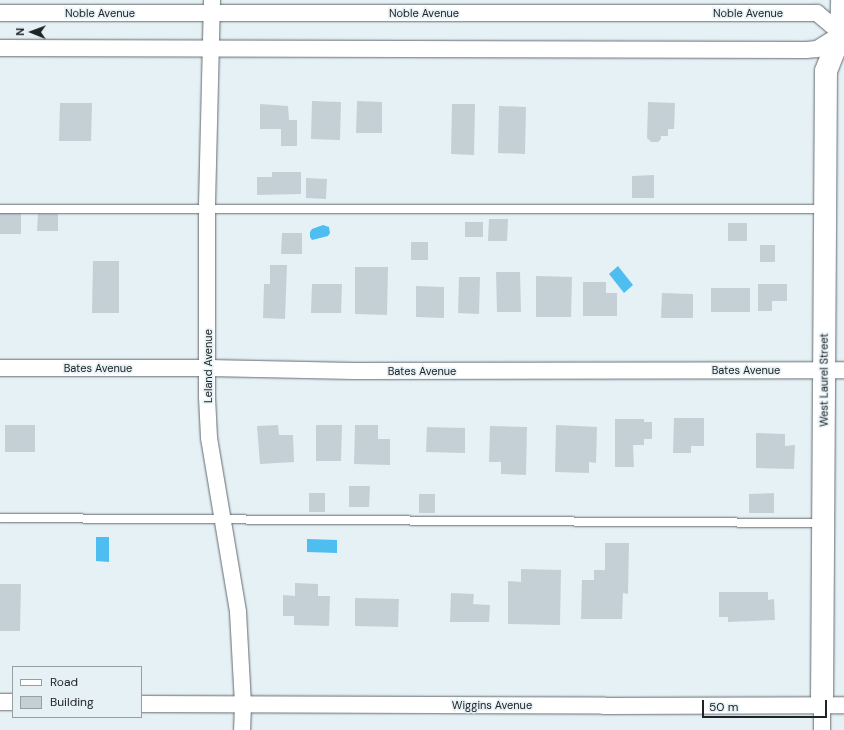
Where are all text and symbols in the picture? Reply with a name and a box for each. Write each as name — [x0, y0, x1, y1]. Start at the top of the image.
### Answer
street label: Noble Avenue — [65, 6, 135, 20]
street label: Noble Avenue — [389, 6, 459, 20]
street label: Noble Avenue — [713, 6, 783, 20]
north arrow — [12, 12, 52, 52]
text: N — [13, 28, 27, 36]
street label: Leland Avenue — [201, 329, 215, 403]
street label: West Laurel Street — [817, 333, 831, 427]
street label: Bates Avenue — [64, 361, 132, 375]
street label: Bates Avenue — [712, 363, 780, 377]
street label: Bates Avenue — [388, 364, 456, 378]
legend — [12, 666, 142, 718]
text: Road — [50, 674, 78, 690]
scale bar — [704, 692, 829, 718]
text: Building — [50, 694, 94, 710]
street label: Wiggins Avenue — [452, 698, 532, 712]
text: 50 m — [709, 699, 738, 715]

